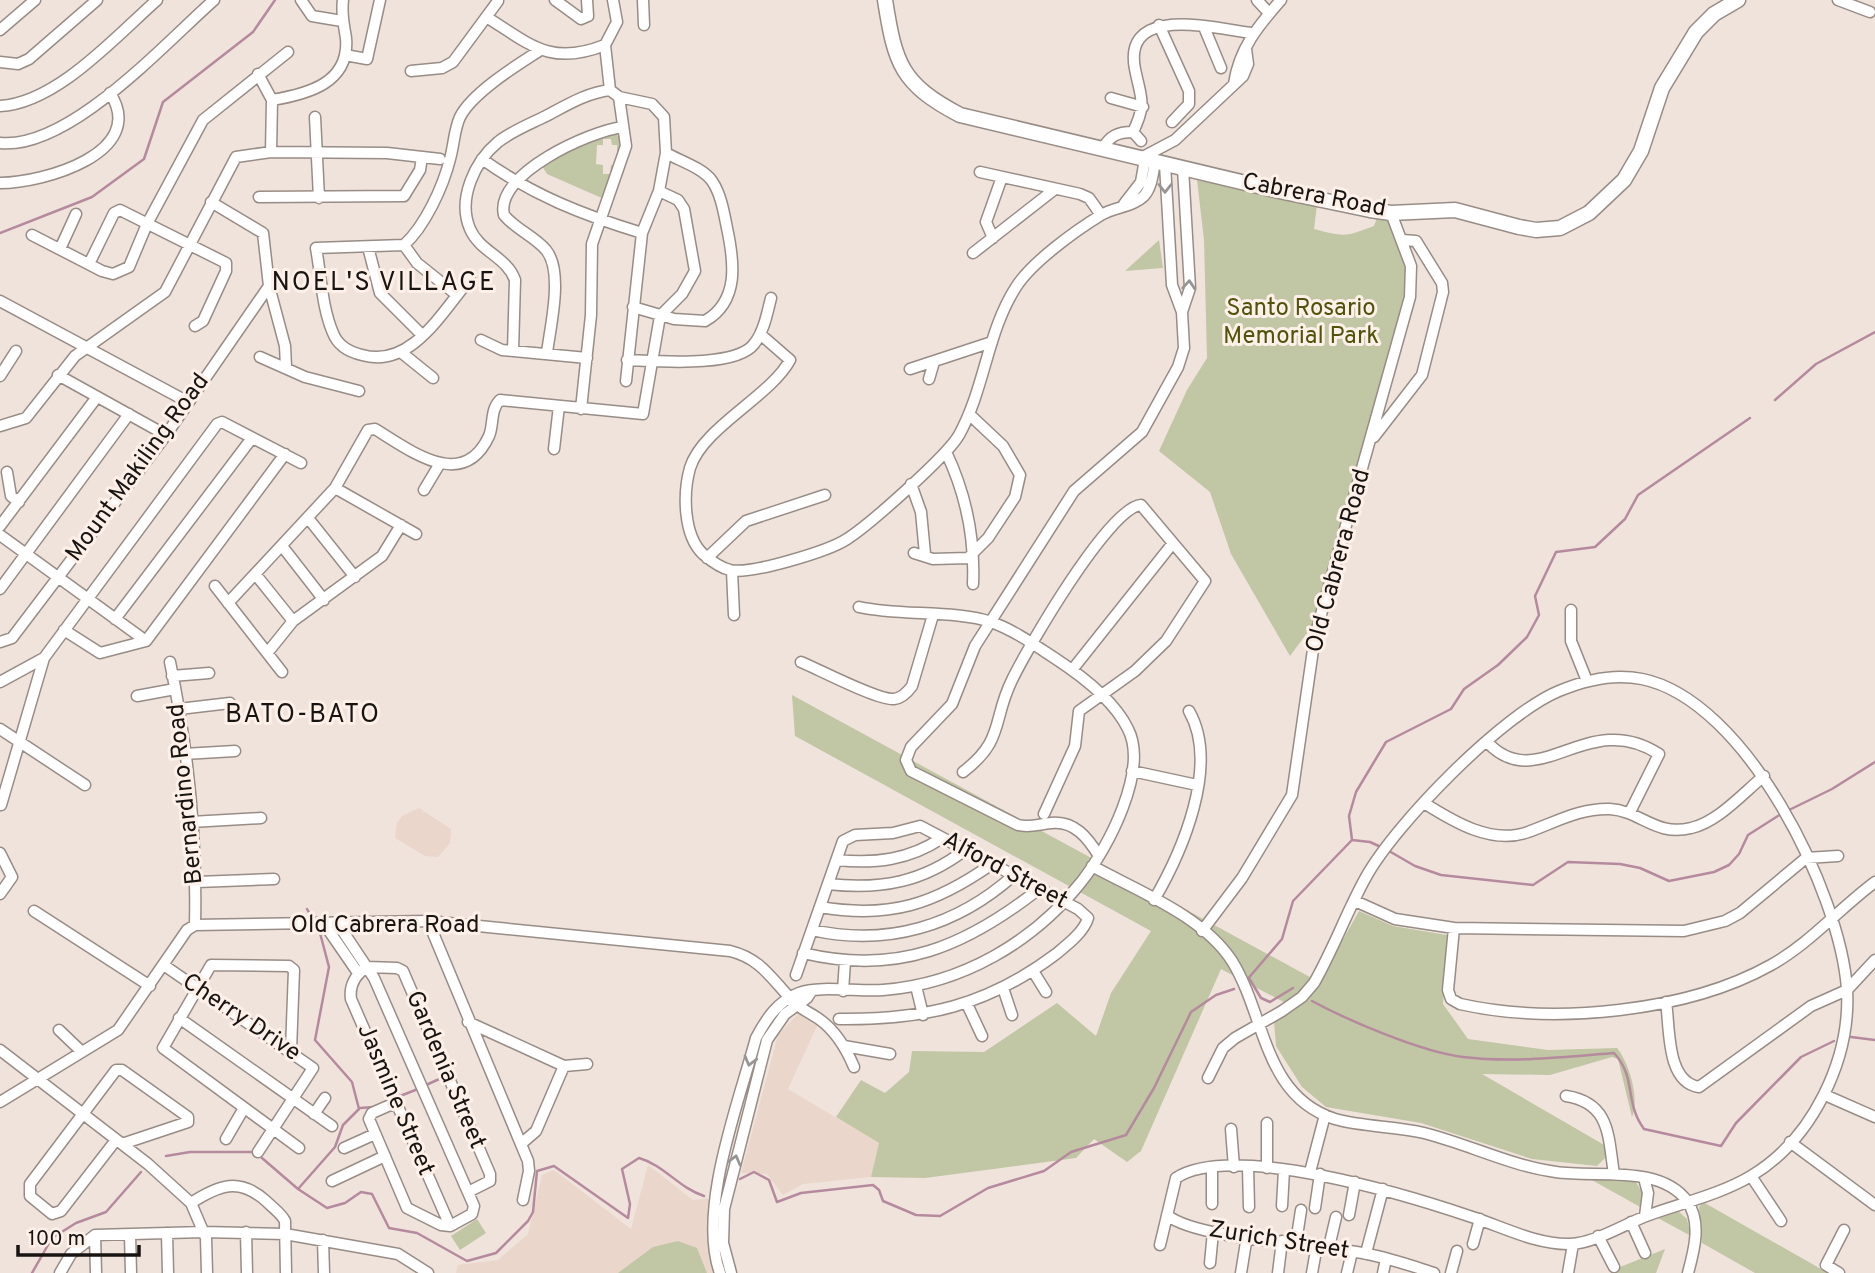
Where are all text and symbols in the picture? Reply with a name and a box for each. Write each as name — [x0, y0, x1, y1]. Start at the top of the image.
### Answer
street label: Cabrera Road — [1239, 167, 1389, 225]
one-way arrow — [1157, 183, 1173, 194]
district label: NOEL'S VILLAGE — [272, 267, 496, 300]
one-way arrow — [1181, 279, 1196, 290]
park label: Santo Rosario Memorial Park — [1223, 294, 1379, 352]
street label: Mount Makiling Road — [60, 368, 216, 568]
street label: Old Cabrera Road — [1300, 466, 1378, 656]
district label: BATO-BATO — [225, 699, 381, 732]
street label: Bernardino Road — [162, 702, 210, 886]
street label: Alford Street — [937, 826, 1073, 916]
street label: Old Cabrera Road — [290, 911, 480, 941]
street label: Cherry Drive — [176, 967, 306, 1069]
street label: Gardenia Street — [398, 986, 492, 1154]
street label: Jasmine Street — [350, 1020, 440, 1180]
one-way arrow — [744, 1054, 758, 1066]
one-way arrow — [727, 1154, 741, 1166]
scale bar — [18, 1214, 138, 1258]
street label: Zurich Street — [1207, 1215, 1351, 1267]
text: 100 m — [28, 1226, 85, 1253]

